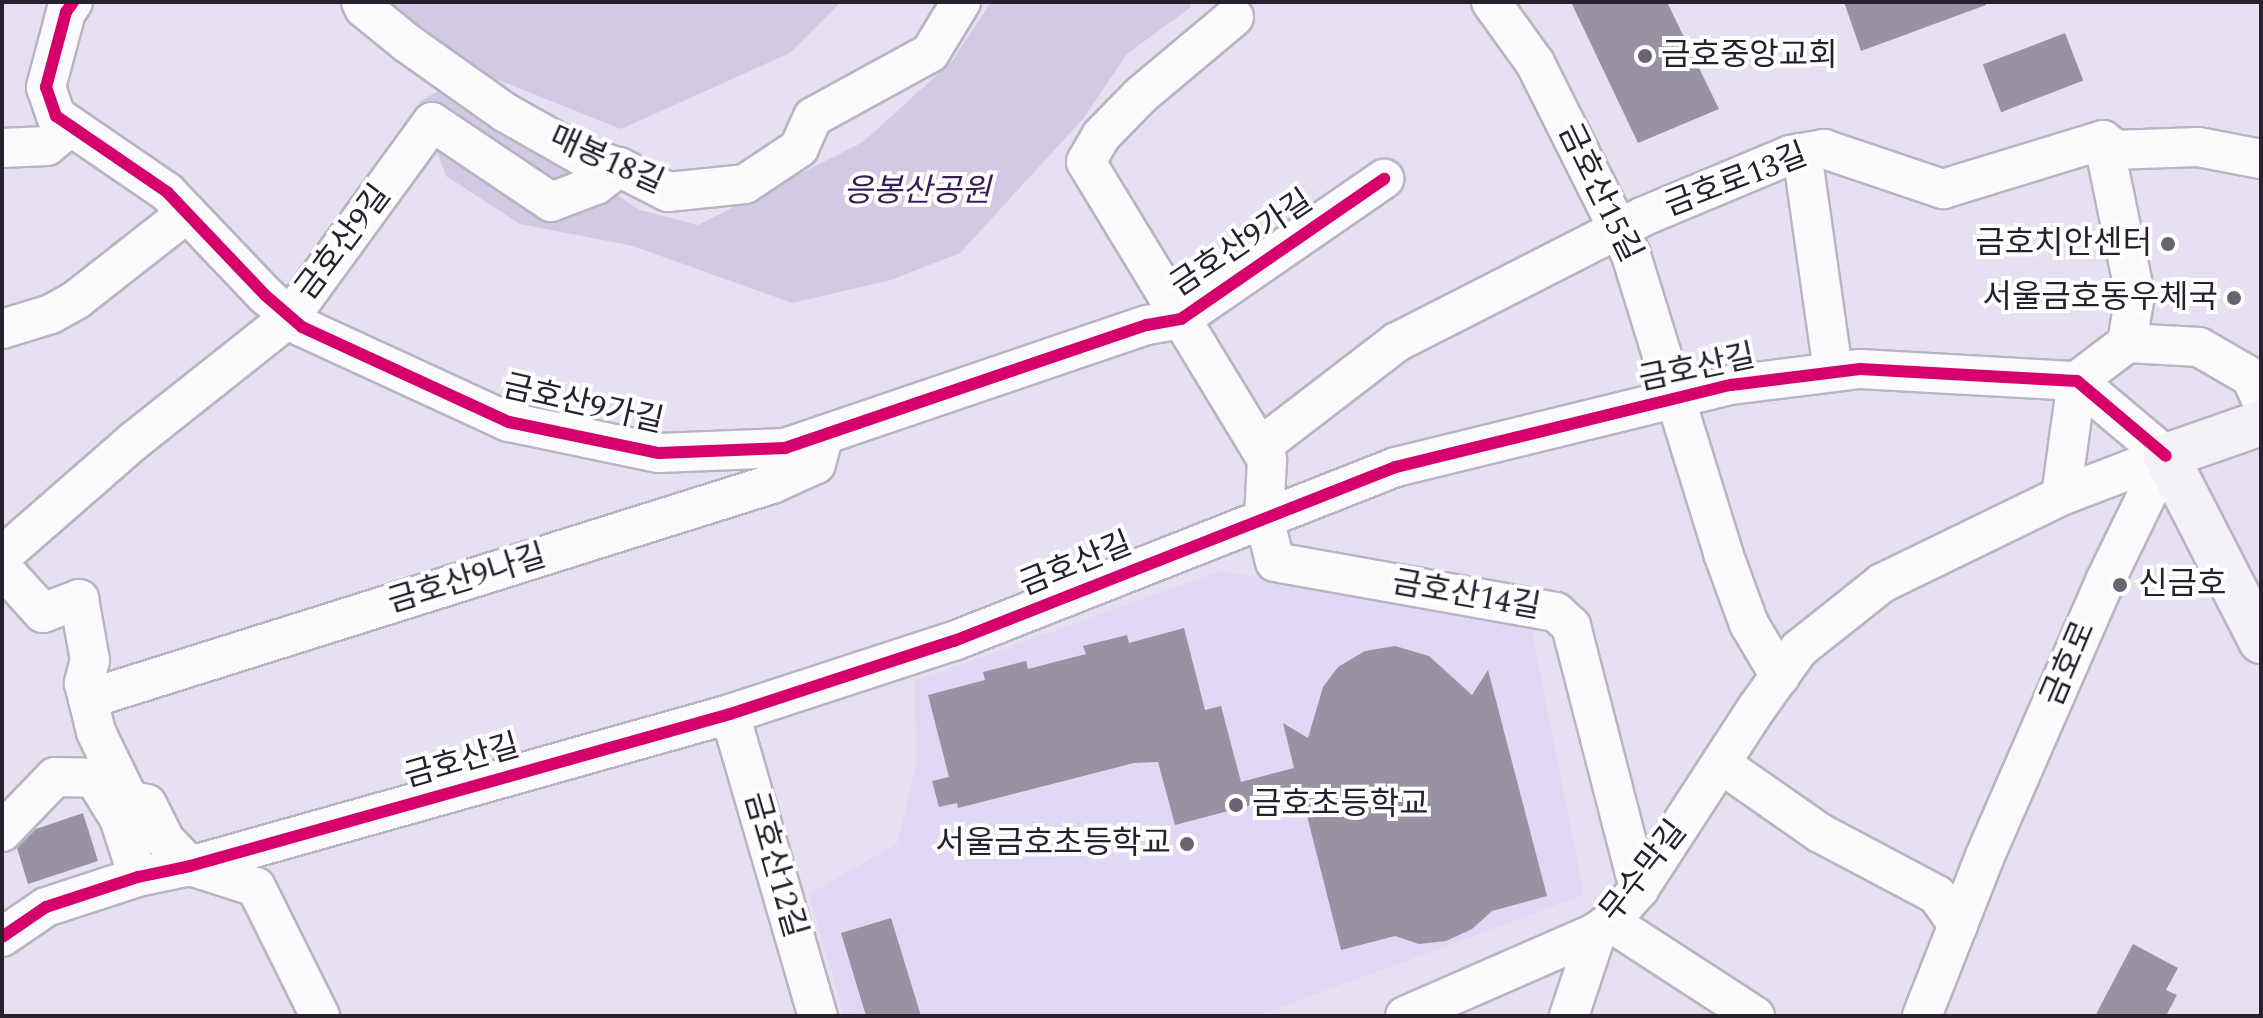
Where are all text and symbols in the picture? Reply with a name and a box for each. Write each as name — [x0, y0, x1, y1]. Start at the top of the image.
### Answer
place label: 금호중앙교회 — [1661, 37, 1838, 75]
marker: 금호중앙교회 — [1636, 47, 1654, 65]
street label: 금호산15길 — [1549, 117, 1649, 269]
street label: 매봉18길 — [543, 119, 669, 203]
street label: 금호로13길 — [1659, 136, 1813, 226]
park label: 응봉산공원 — [843, 173, 991, 211]
street label: 금호산9길 — [288, 178, 400, 308]
street label: 금호산9가길 — [1164, 182, 1320, 306]
place label: 금호치안센터 — [1975, 225, 2152, 263]
marker: 금호치안센터 — [2159, 235, 2177, 253]
place label: 서울금호동우체국 — [1982, 279, 2218, 317]
marker: 서울금호동우체국 — [2225, 289, 2243, 307]
street label: 금호산길 — [1635, 338, 1759, 400]
street label: 금호산9가길 — [499, 368, 667, 442]
street label: 금호산길 — [1014, 525, 1138, 605]
street label: 금호산9나길 — [383, 538, 551, 622]
street label: 금호산14길 — [1389, 564, 1543, 628]
place label: 신금호 — [2138, 566, 2226, 604]
marker: 신금호 — [2109, 574, 2131, 596]
street label: 금호로 — [2034, 616, 2104, 712]
street label: 금호산길 — [400, 727, 524, 797]
place label: 금호초등학교 — [1252, 786, 1429, 824]
street label: 금호산12길 — [735, 788, 813, 942]
marker: 금호초등학교 — [1227, 796, 1245, 814]
street label: 무수막길 — [1593, 814, 1695, 930]
place label: 서울금호초등학교 — [935, 825, 1171, 863]
marker: 서울금호초등학교 — [1178, 835, 1196, 853]

